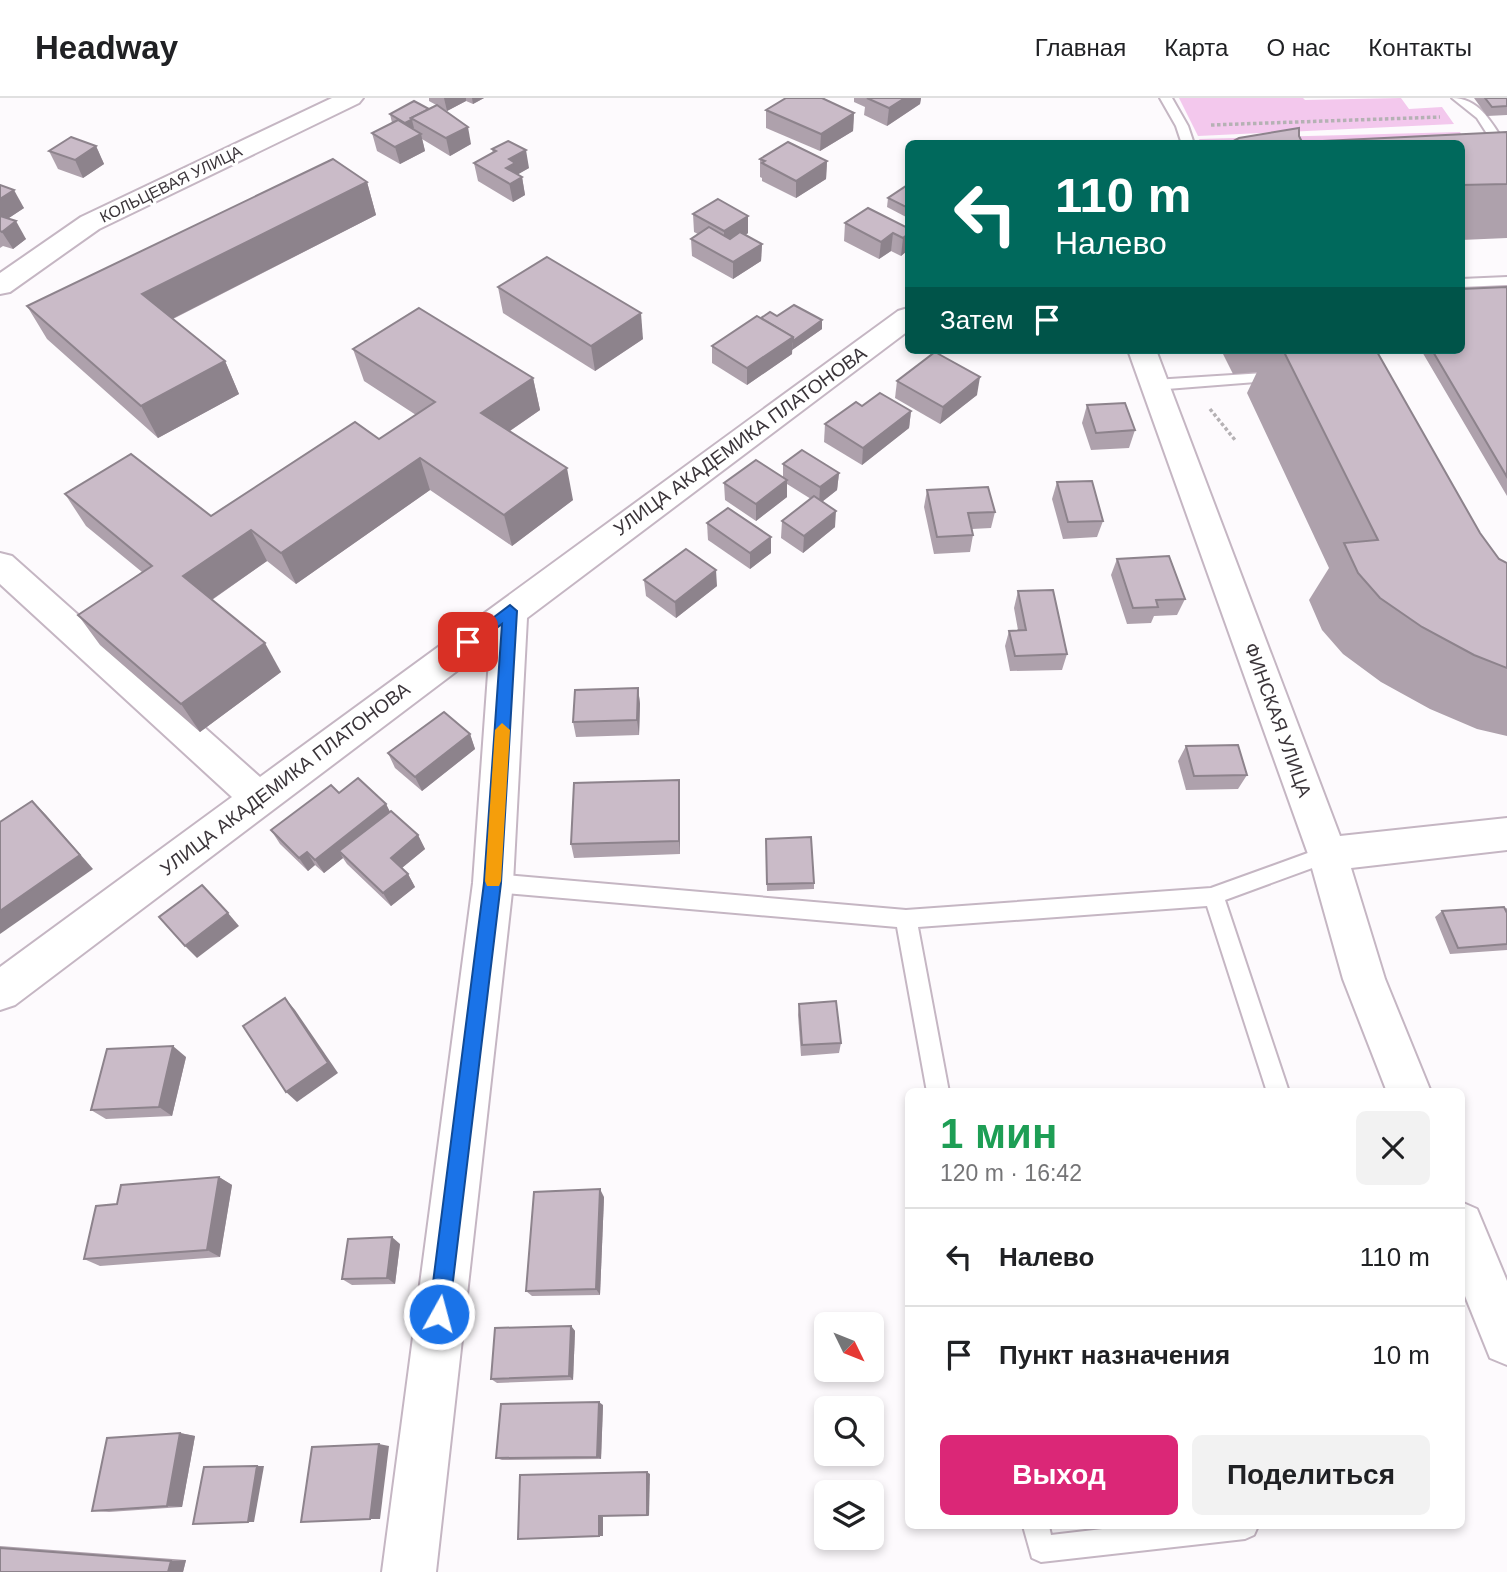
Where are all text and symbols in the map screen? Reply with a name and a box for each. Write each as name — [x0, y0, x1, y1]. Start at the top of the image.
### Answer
text: Headway — [35, 29, 178, 66]
text: Главная — [1035, 34, 1126, 61]
text: Карта — [1164, 34, 1228, 61]
text: О нас — [1266, 34, 1330, 61]
text: Контакты — [1368, 34, 1472, 61]
street label: КОЛЬЦЕВАЯ УЛИЦА — [97, 142, 245, 226]
icon: left — [940, 168, 1031, 259]
text: 110 m — [1055, 168, 1191, 222]
text: Налево — [1055, 225, 1167, 261]
icon: arrive — [1028, 301, 1066, 339]
text: Затем — [940, 305, 1014, 335]
street label: УЛИЦА АКАДЕМИКА ПЛАТОНОВА — [610, 342, 871, 540]
pin — [438, 612, 498, 672]
icon: arrive — [449, 623, 487, 661]
street label: ФИНСКАЯ УЛИЦА — [1240, 640, 1316, 800]
street label: УЛИЦА АКАДЕМИКА ПЛАТОНОВА — [156, 678, 414, 880]
text: 1 мин — [940, 1110, 1057, 1157]
button: close — [1356, 1111, 1430, 1185]
text: 120 m · 16:42 — [940, 1160, 1082, 1186]
icon: left — [940, 1238, 978, 1276]
text: Налево — [999, 1242, 1094, 1272]
text: 110 m — [1360, 1242, 1430, 1272]
position arrow — [402, 1277, 476, 1351]
north arrow — [814, 1312, 884, 1382]
map controls — [814, 1312, 884, 1550]
icon: arrive — [940, 1336, 978, 1374]
text: Пункт назначения — [999, 1340, 1230, 1370]
text: 10 m — [1372, 1340, 1430, 1370]
button: search — [814, 1396, 884, 1466]
button: Выход — [940, 1435, 1178, 1515]
button: Поделиться — [1192, 1435, 1430, 1515]
button: layers — [814, 1480, 884, 1550]

